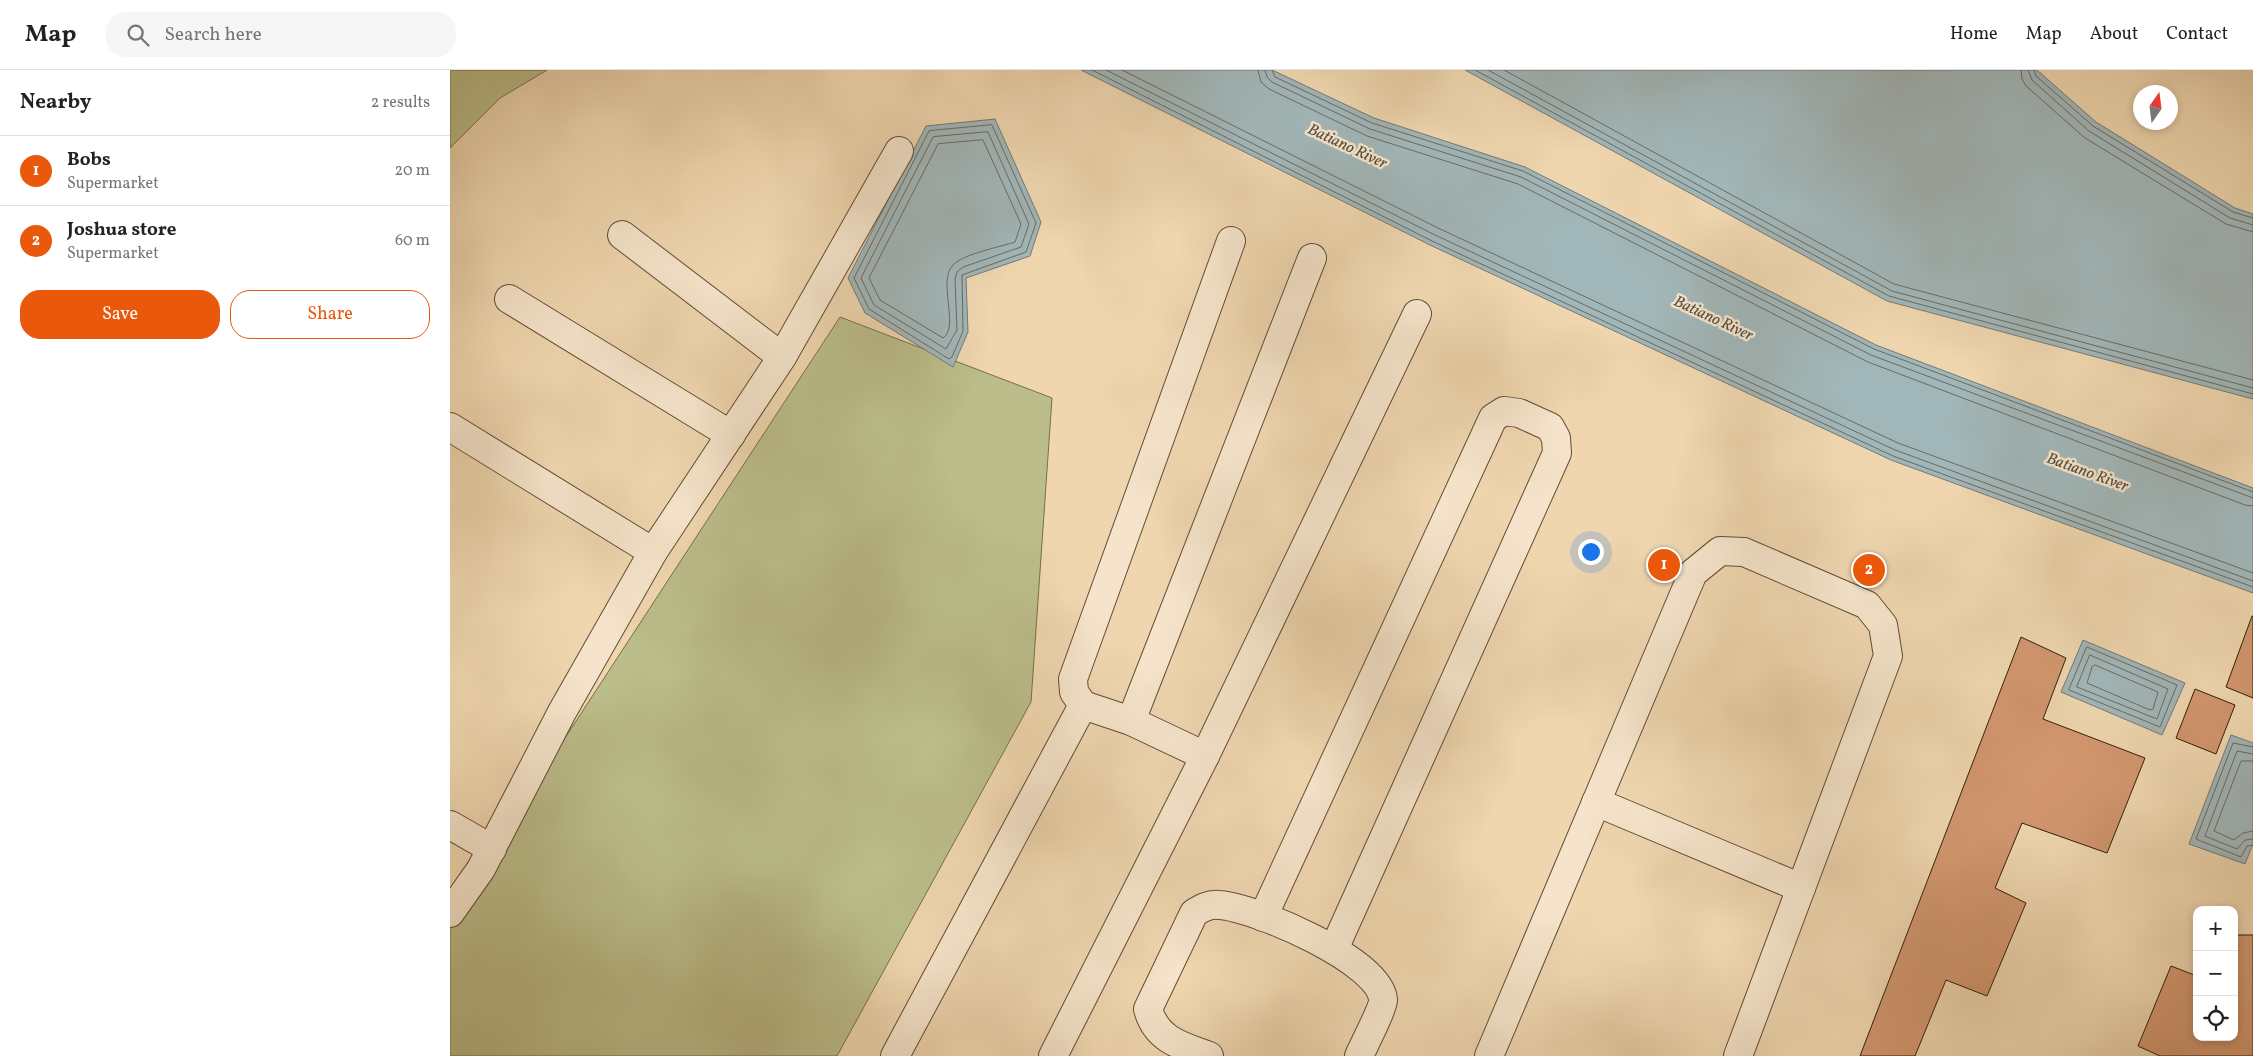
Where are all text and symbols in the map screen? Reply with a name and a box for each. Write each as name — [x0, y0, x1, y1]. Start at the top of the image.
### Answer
search box — [106, 12, 456, 57]
text: Map — [25, 18, 76, 52]
icon: search — [124, 21, 152, 49]
text: Search here — [164, 22, 262, 48]
text: Home — [1950, 22, 1998, 47]
text: Map — [2026, 22, 2062, 47]
text: About — [2090, 22, 2138, 47]
text: Contact — [2166, 22, 2228, 47]
north arrow — [2133, 85, 2178, 130]
text: Nearby — [20, 88, 91, 117]
text: 2 results — [371, 92, 430, 114]
water label: Batiano River — [1304, 119, 1391, 175]
text: Bobs — [67, 147, 111, 173]
text: 1 — [33, 160, 39, 182]
text: 20 m — [395, 160, 430, 182]
text: Supermarket — [67, 173, 159, 195]
text: Joshua store — [67, 217, 177, 243]
text: 2 — [32, 230, 40, 252]
text: 60 m — [395, 230, 430, 252]
text: Supermarket — [67, 243, 159, 265]
button: Save — [20, 290, 220, 339]
button: Share — [230, 290, 430, 339]
water label: Batiano River — [1670, 291, 1757, 347]
water label: Batiano River — [2043, 448, 2132, 498]
your location — [1578, 539, 1604, 565]
pin: 1 — [1648, 546, 1680, 584]
pin: 2 — [1853, 551, 1885, 589]
map controls — [2193, 906, 2238, 1041]
button: + — [2193, 906, 2238, 951]
button: − — [2193, 951, 2238, 996]
button: locate — [2193, 996, 2238, 1041]

